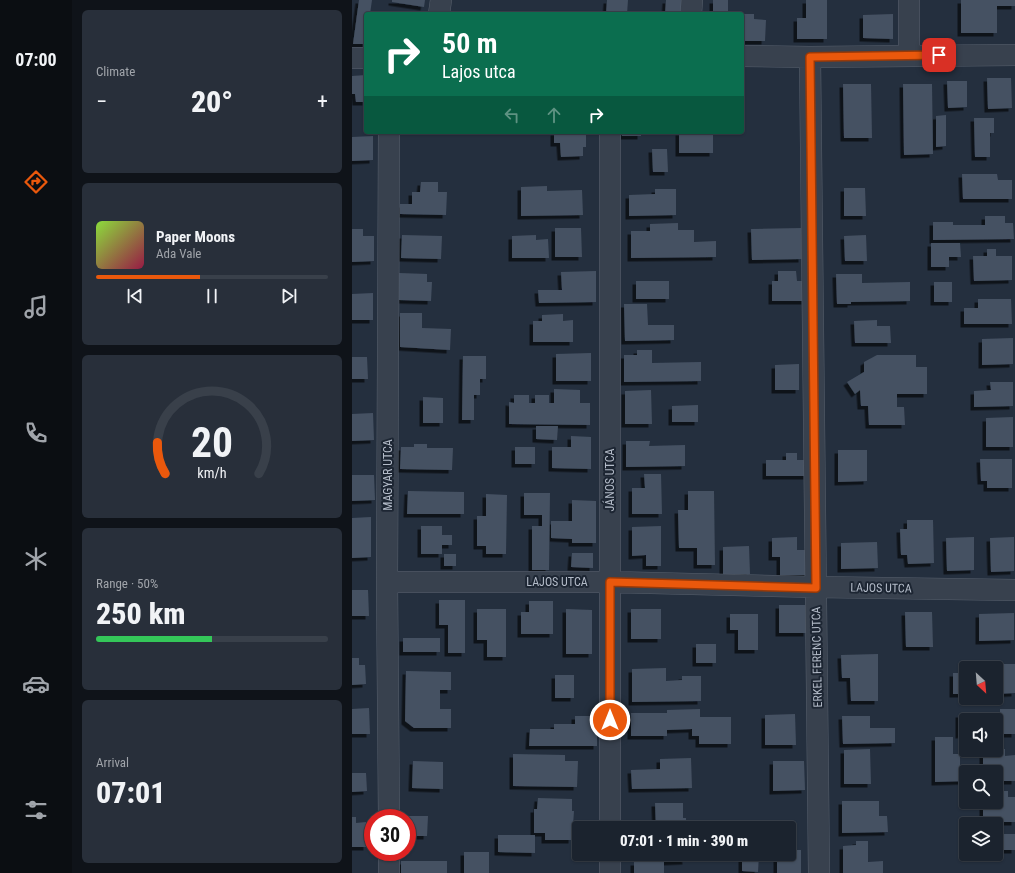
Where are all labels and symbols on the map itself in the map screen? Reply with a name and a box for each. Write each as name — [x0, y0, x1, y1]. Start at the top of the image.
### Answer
pin — [922, 38, 956, 72]
street label: MAGYAR UTCA — [381, 439, 395, 511]
street label: JÁNOS UTCA — [602, 449, 617, 511]
street label: LAJOS UTCA — [526, 575, 588, 589]
street label: LAJOS UTCA — [850, 580, 912, 596]
street label: ERKEL FERENC UTCA — [809, 606, 825, 708]
north arrow — [959, 661, 1003, 705]
position arrow — [589, 699, 631, 741]
speed limit sign: 30 — [364, 809, 416, 861]

